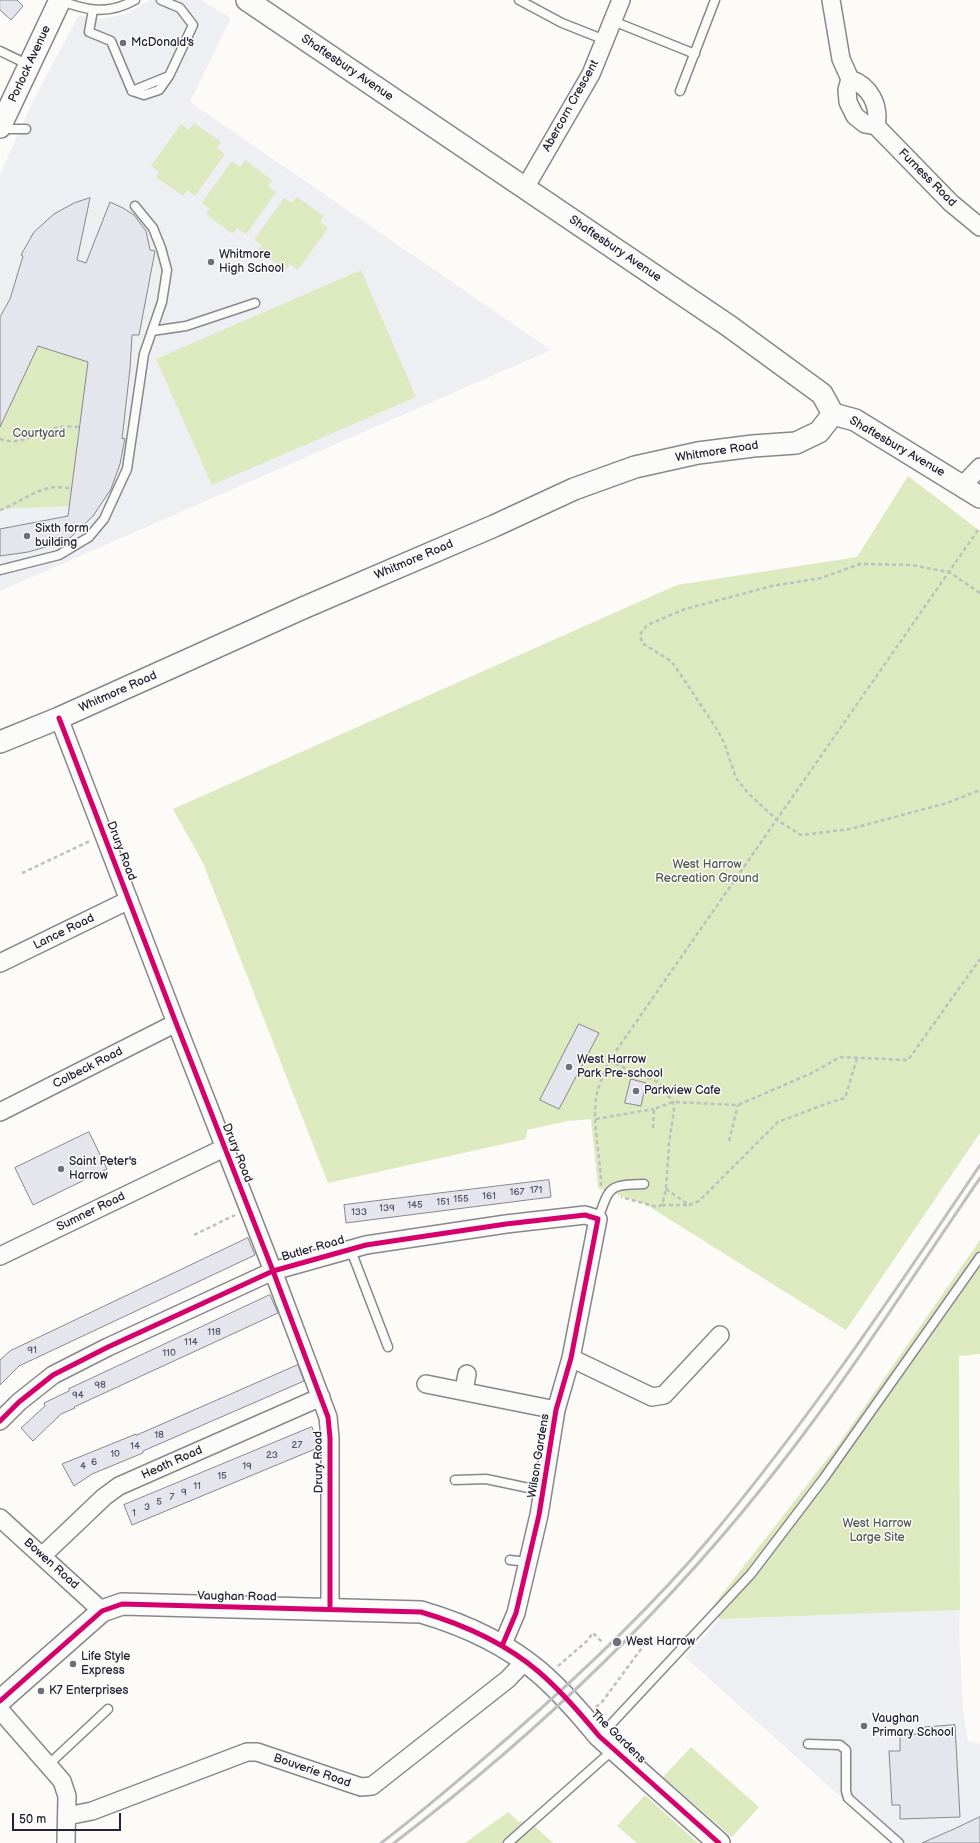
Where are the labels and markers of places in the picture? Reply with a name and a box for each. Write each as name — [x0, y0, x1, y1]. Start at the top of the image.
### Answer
place label: McDonald's — [131, 36, 194, 50]
marker: McDonald's — [118, 38, 128, 48]
place label: Whitmore High School — [219, 248, 284, 276]
marker: Whitmore High School — [206, 257, 216, 267]
place label: Sixth form building — [35, 522, 89, 550]
marker: Sixth form building — [22, 531, 32, 541]
place label: West Harrow Park Pre-school — [577, 1053, 663, 1081]
marker: West Harrow Park Pre-school — [564, 1062, 574, 1072]
place label: Parkview Cafe — [644, 1084, 721, 1098]
marker: Parkview Cafe — [631, 1086, 641, 1096]
place label: Saint Peter's Harrow — [69, 1155, 137, 1183]
marker: Saint Peter's Harrow — [56, 1164, 66, 1174]
place label: West Harrow — [626, 1635, 695, 1649]
marker: West Harrow — [611, 1636, 623, 1648]
place label: Life Style Express — [81, 1650, 130, 1678]
marker: Life Style Express — [68, 1659, 78, 1669]
place label: K7 Enterprises — [49, 1684, 128, 1698]
marker: K7 Enterprises — [36, 1686, 46, 1696]
place label: Vaughan Primary School — [872, 1712, 954, 1740]
marker: Vaughan Primary School — [859, 1721, 869, 1731]

